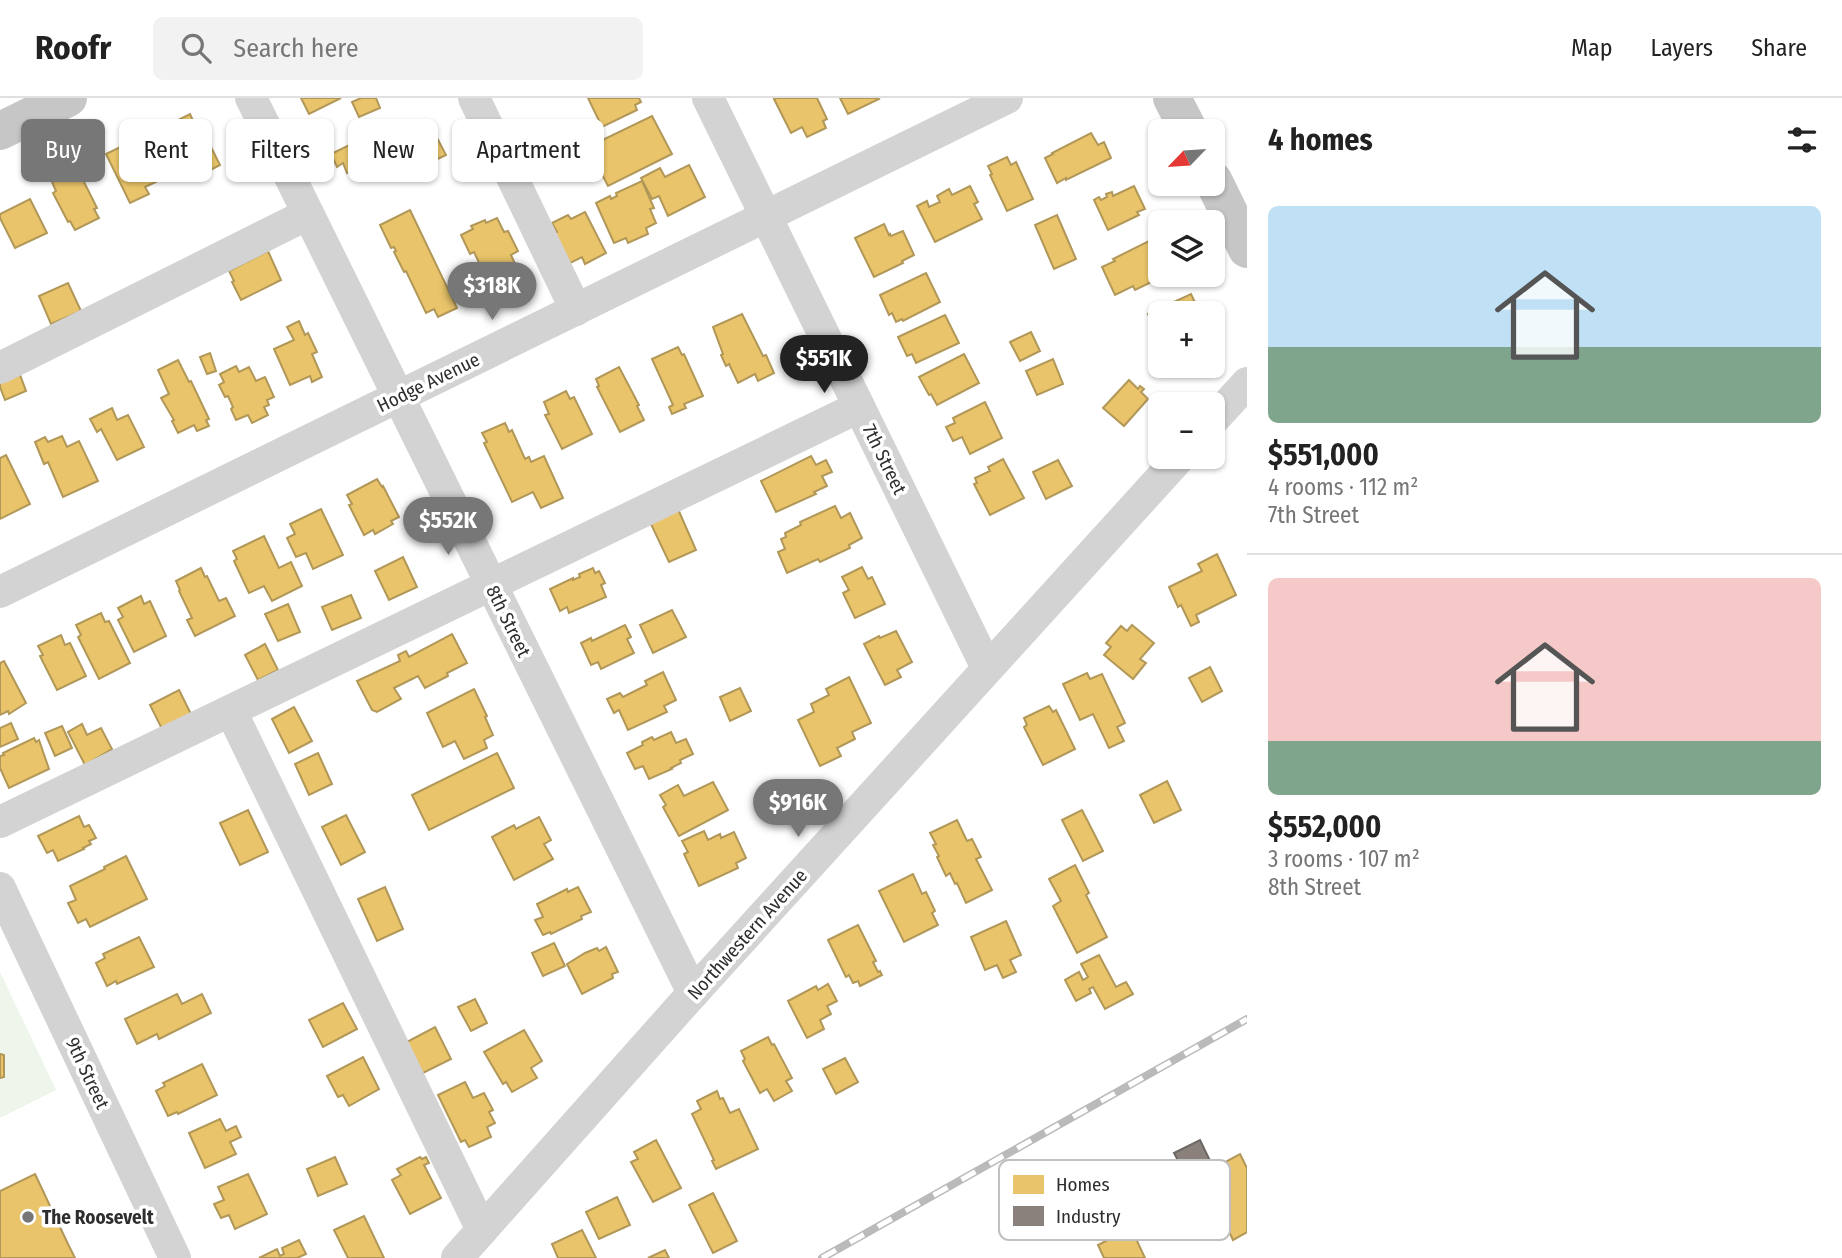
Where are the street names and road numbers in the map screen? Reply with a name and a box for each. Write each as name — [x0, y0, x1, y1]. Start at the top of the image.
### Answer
street label: Hodge Avenue — [373, 348, 483, 417]
street label: 7th Street — [858, 420, 912, 499]
street label: 8th Street — [481, 582, 536, 662]
street label: Northwestern Avenue — [683, 864, 812, 1004]
street label: 9th Street — [61, 1034, 114, 1114]

